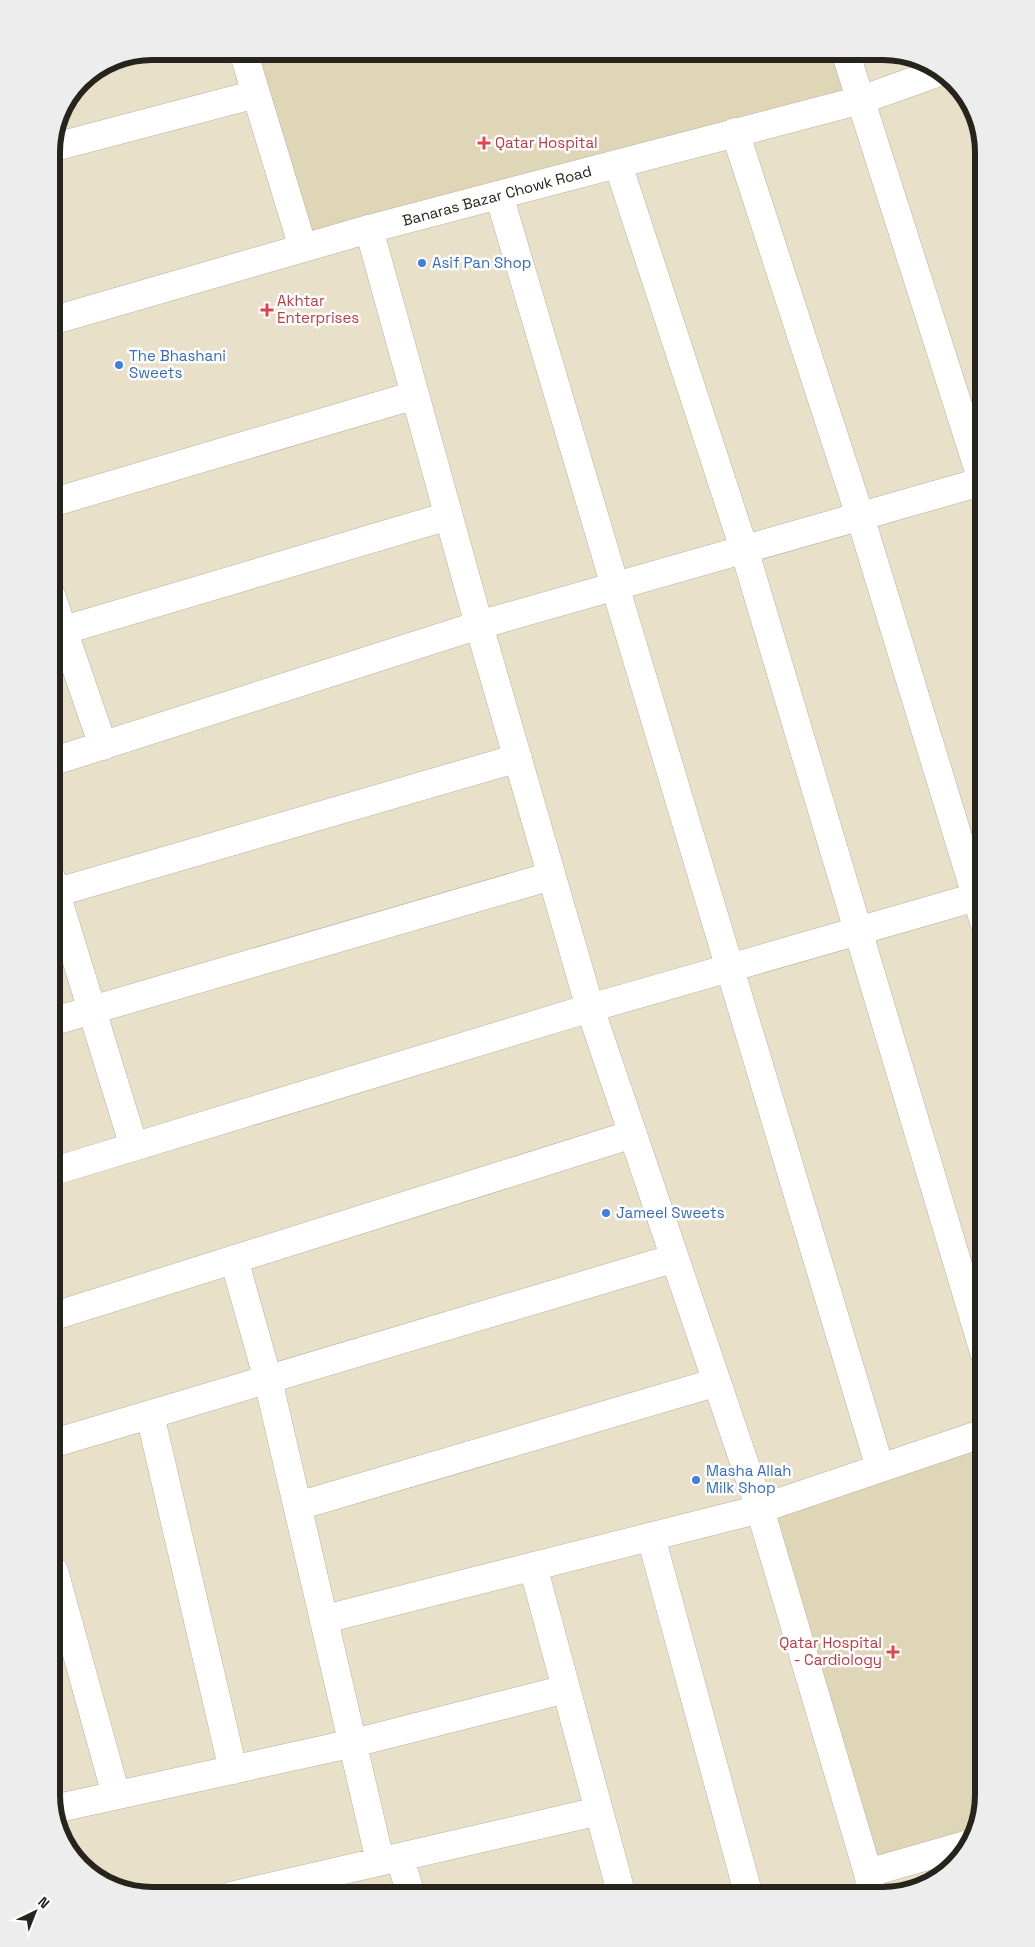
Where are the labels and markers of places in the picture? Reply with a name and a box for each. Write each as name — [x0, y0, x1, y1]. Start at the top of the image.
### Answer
place label: Qatar Hospital — [495, 133, 598, 152]
marker: Qatar Hospital — [477, 136, 491, 150]
place label: Asif Pan Shop — [432, 253, 531, 272]
marker: Asif Pan Shop — [416, 257, 428, 269]
place label: Akhtar Enterprises — [277, 291, 359, 327]
marker: Akhtar Enterprises — [261, 304, 273, 316]
place label: The Bhashani Sweets — [129, 346, 226, 382]
marker: The Bhashani Sweets — [113, 359, 125, 371]
place label: Jameel Sweets — [616, 1203, 725, 1222]
marker: Jameel Sweets — [600, 1207, 612, 1219]
place label: Masha Allah Milk Shop — [706, 1461, 792, 1497]
marker: Masha Allah Milk Shop — [690, 1474, 702, 1486]
place label: Qatar Hospital - Cardiology — [779, 1633, 882, 1669]
marker: Qatar Hospital - Cardiology — [886, 1645, 900, 1659]

